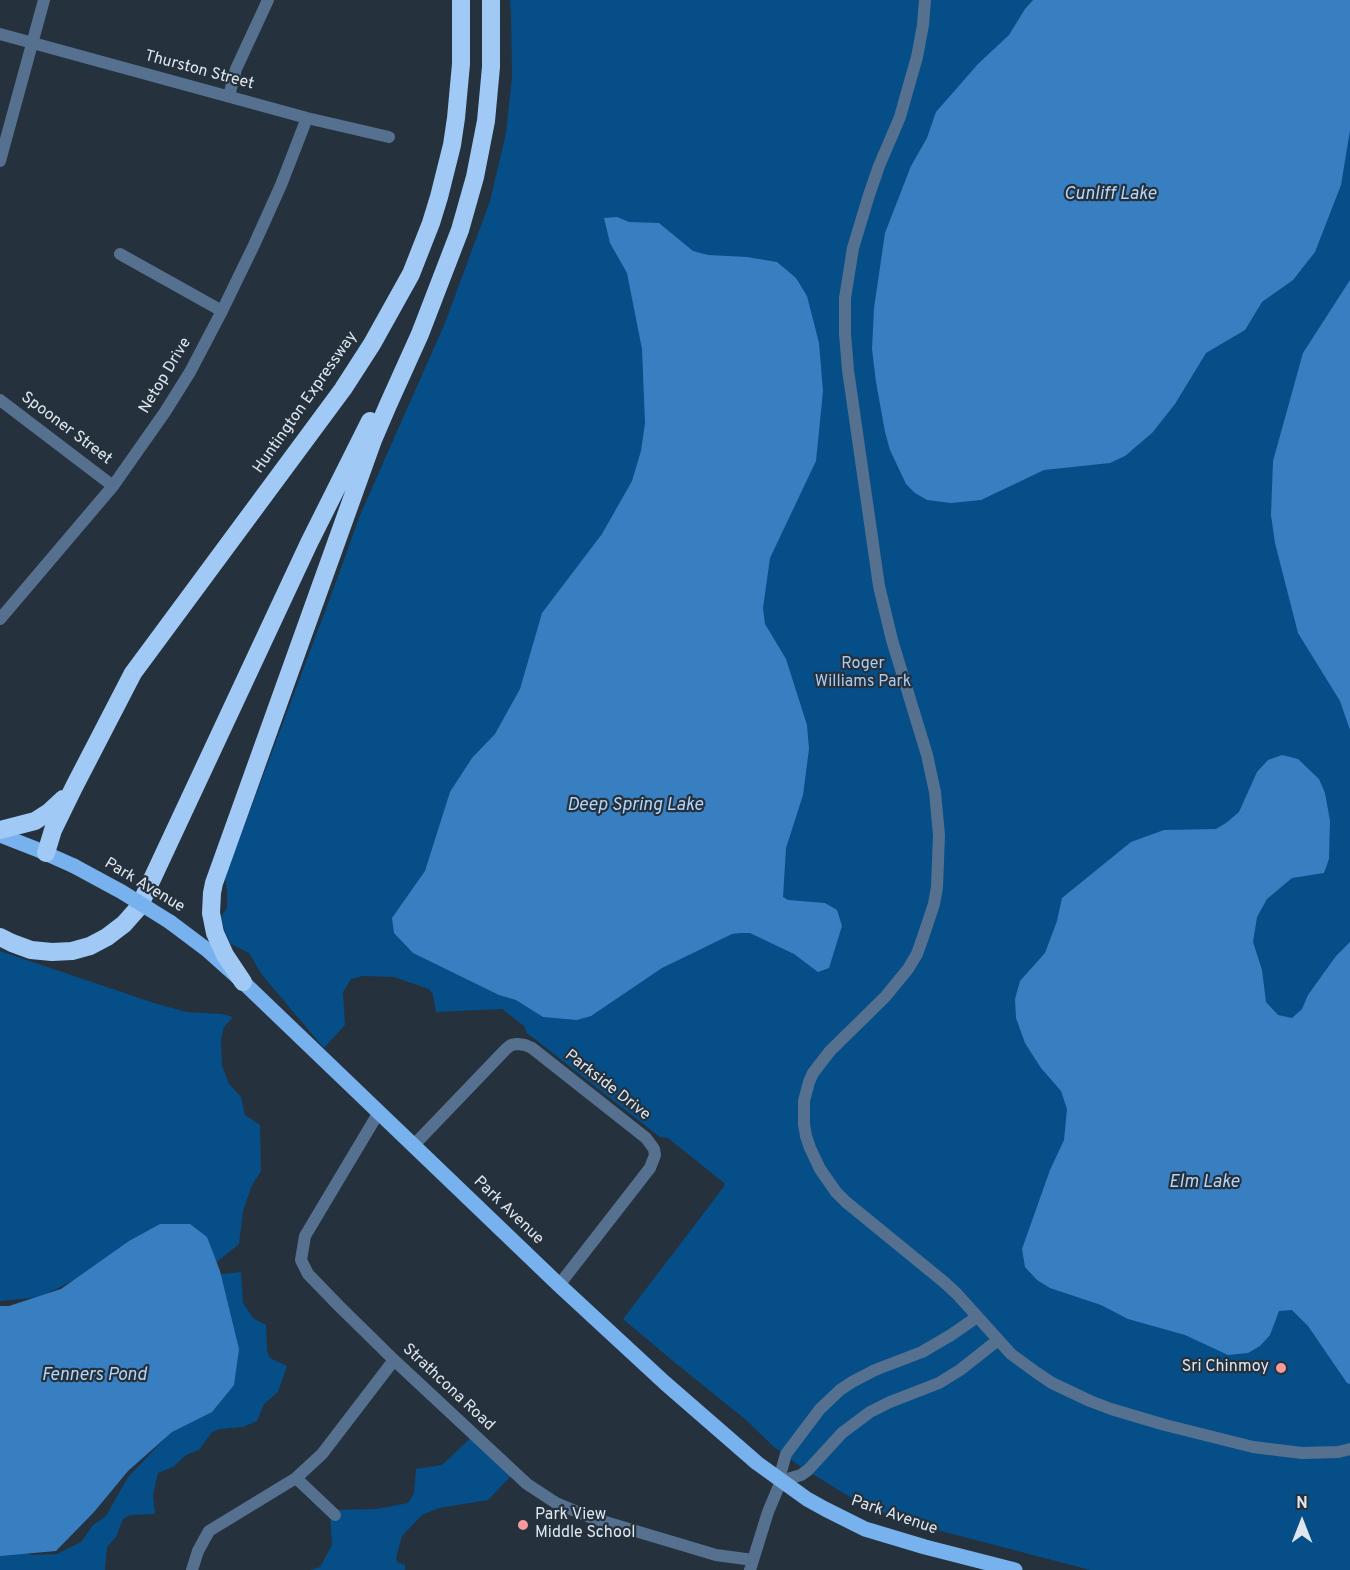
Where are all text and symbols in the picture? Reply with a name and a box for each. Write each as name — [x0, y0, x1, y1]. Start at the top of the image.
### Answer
street label: Thurston Street — [142, 47, 256, 95]
water label: Cunliff Lake — [1064, 184, 1156, 206]
street label: Huntington Expressway — [250, 328, 362, 478]
street label: Netop Drive — [136, 335, 196, 417]
street label: Spooner Street — [17, 389, 115, 469]
park label: Roger Williams Park — [815, 655, 911, 693]
water label: Deep Spring Lake — [567, 795, 703, 817]
street label: Park Avenue — [100, 855, 188, 917]
street label: Parkside Drive — [560, 1047, 654, 1125]
water label: Elm Lake — [1169, 1172, 1239, 1194]
street label: Park Avenue — [469, 1173, 547, 1249]
street label: Strathcona Road — [398, 1340, 498, 1436]
place label: Sri Chinmoy — [1182, 1358, 1269, 1378]
marker: Sri Chinmoy — [1274, 1361, 1288, 1375]
water label: Fenners Pond — [41, 1365, 147, 1387]
street label: Park Avenue — [848, 1492, 940, 1540]
north arrow — [1272, 1492, 1332, 1552]
text: N — [1296, 1494, 1308, 1514]
place label: Park View Middle School — [535, 1506, 635, 1544]
marker: Park View Middle School — [516, 1518, 530, 1532]

